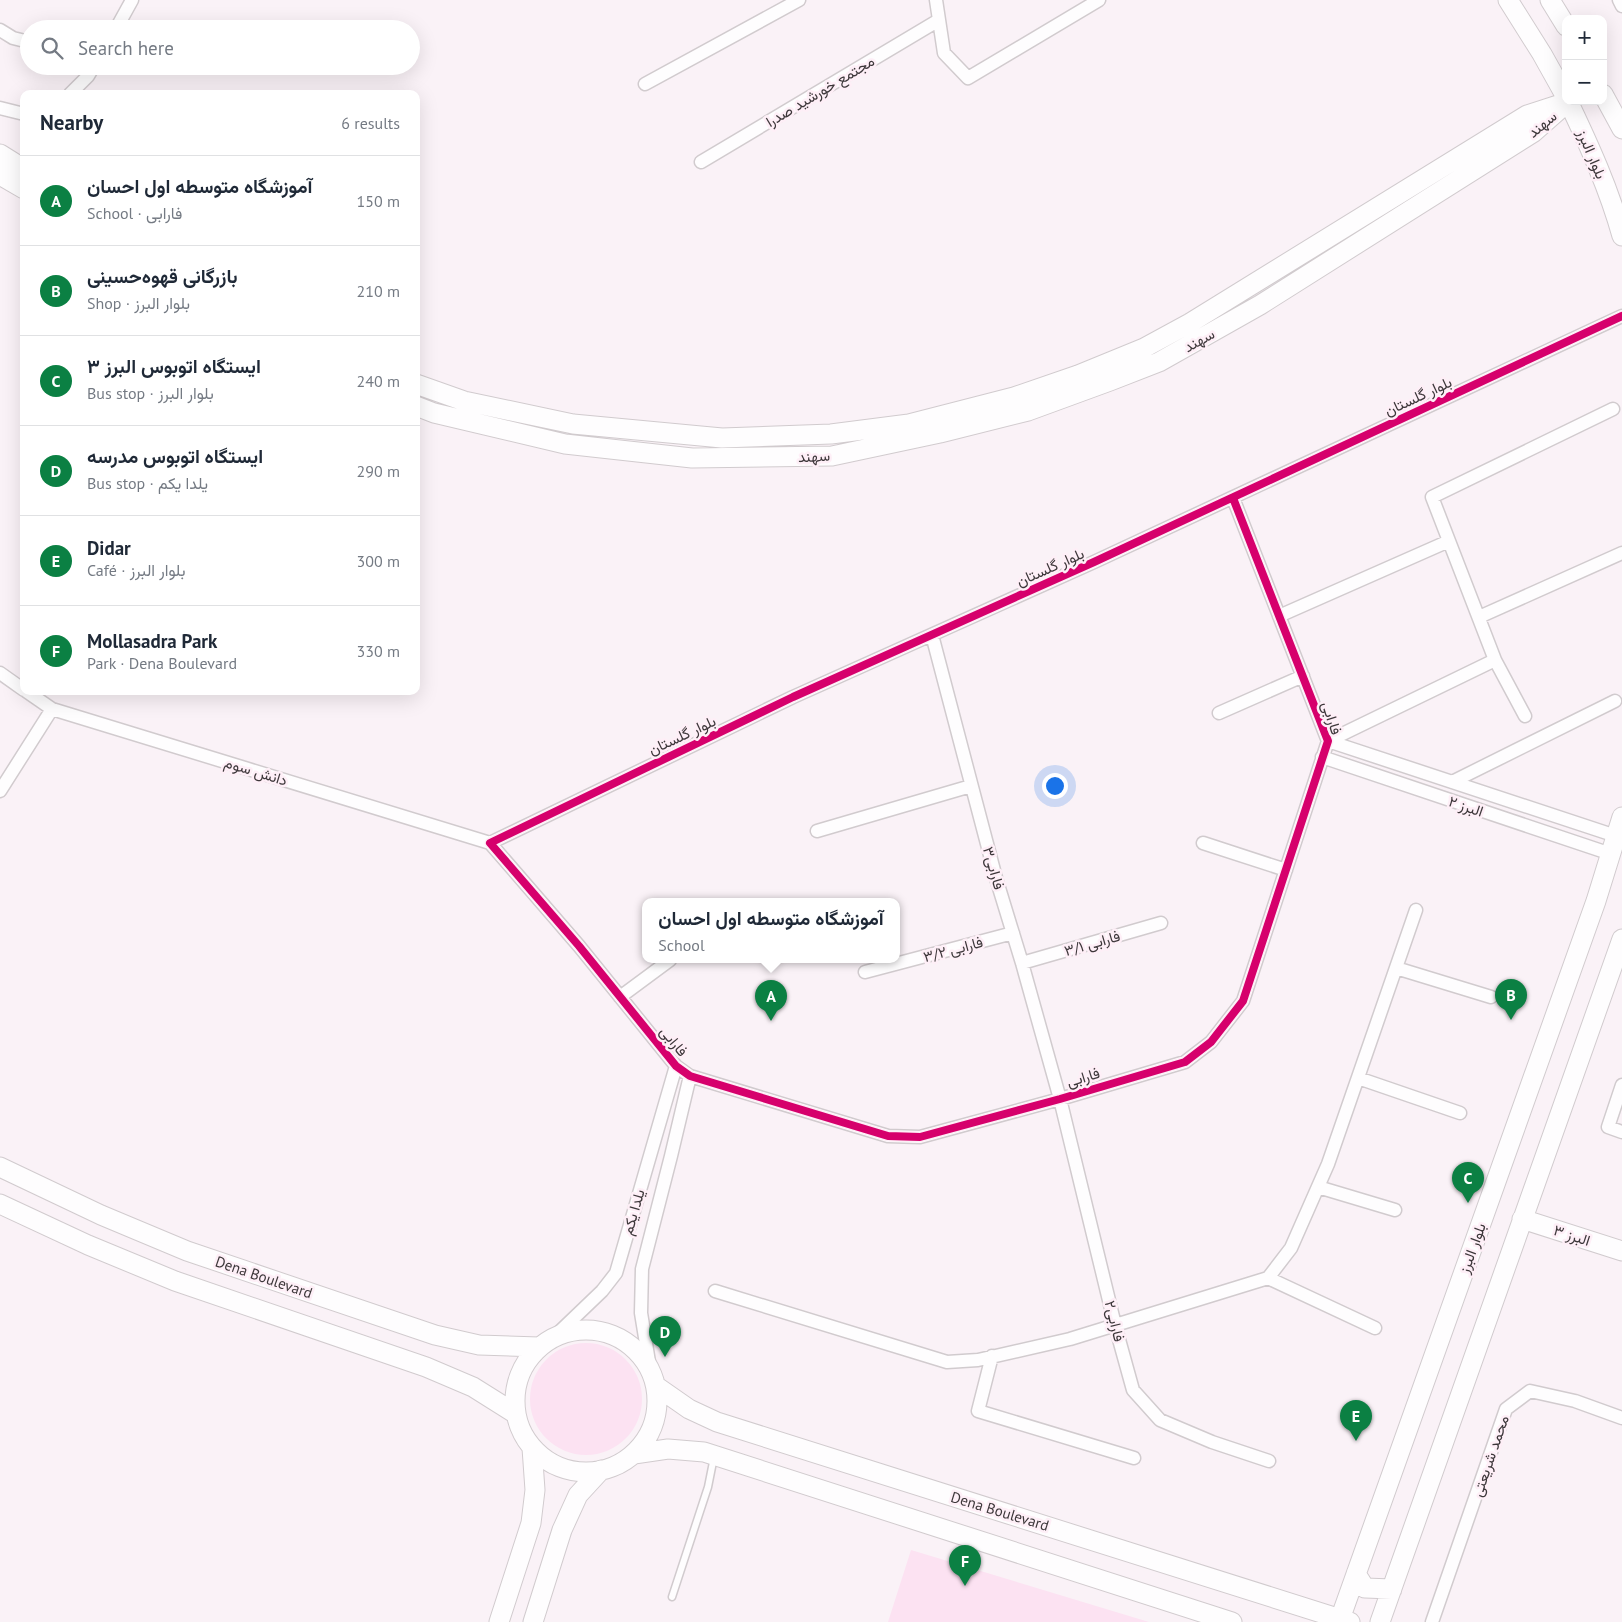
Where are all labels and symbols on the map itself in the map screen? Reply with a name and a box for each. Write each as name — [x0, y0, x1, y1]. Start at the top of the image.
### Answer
street label: مجتمع خورشید صدرا — [762, 51, 879, 133]
street label: سهند — [1523, 106, 1561, 142]
street label: بلوار البرز — [1573, 125, 1611, 182]
street label: سهند — [1180, 324, 1218, 356]
street label: بلوار گلستان — [1381, 372, 1455, 420]
street label: سهند — [797, 446, 831, 466]
street label: بلوار گلستان — [1013, 544, 1087, 590]
street label: فارابی — [1317, 699, 1346, 738]
street label: بلوار گلستان — [645, 711, 719, 759]
street label: دانش سوم — [222, 752, 290, 791]
your location — [1042, 773, 1068, 799]
street label: البرز ۲ — [1446, 791, 1486, 821]
street label: فارابی۳ — [978, 844, 1009, 892]
street label: فارابی ۳/۱ — [1062, 926, 1123, 961]
street label: فارابی ۳/۲ — [921, 932, 985, 967]
pin: B — [1495, 979, 1527, 1020]
pin: A — [755, 980, 787, 1021]
street label: فارابی — [655, 1022, 692, 1061]
street label: فارابی — [1064, 1063, 1102, 1092]
pin: C — [1452, 1162, 1484, 1203]
street label: یلدا یکم — [617, 1187, 650, 1237]
street label: بلوار البرز — [1454, 1220, 1490, 1277]
street label: البرز ۳ — [1551, 1220, 1593, 1250]
street label: Dena Boulevard — [213, 1251, 315, 1303]
street label: فارابی۲ — [1100, 1298, 1129, 1344]
pin: D — [649, 1316, 681, 1357]
pin: E — [1340, 1400, 1372, 1441]
street label: محمد شریعتی — [1467, 1413, 1514, 1500]
street label: Dena Boulevard — [949, 1487, 1051, 1535]
pin: F — [949, 1545, 981, 1586]

